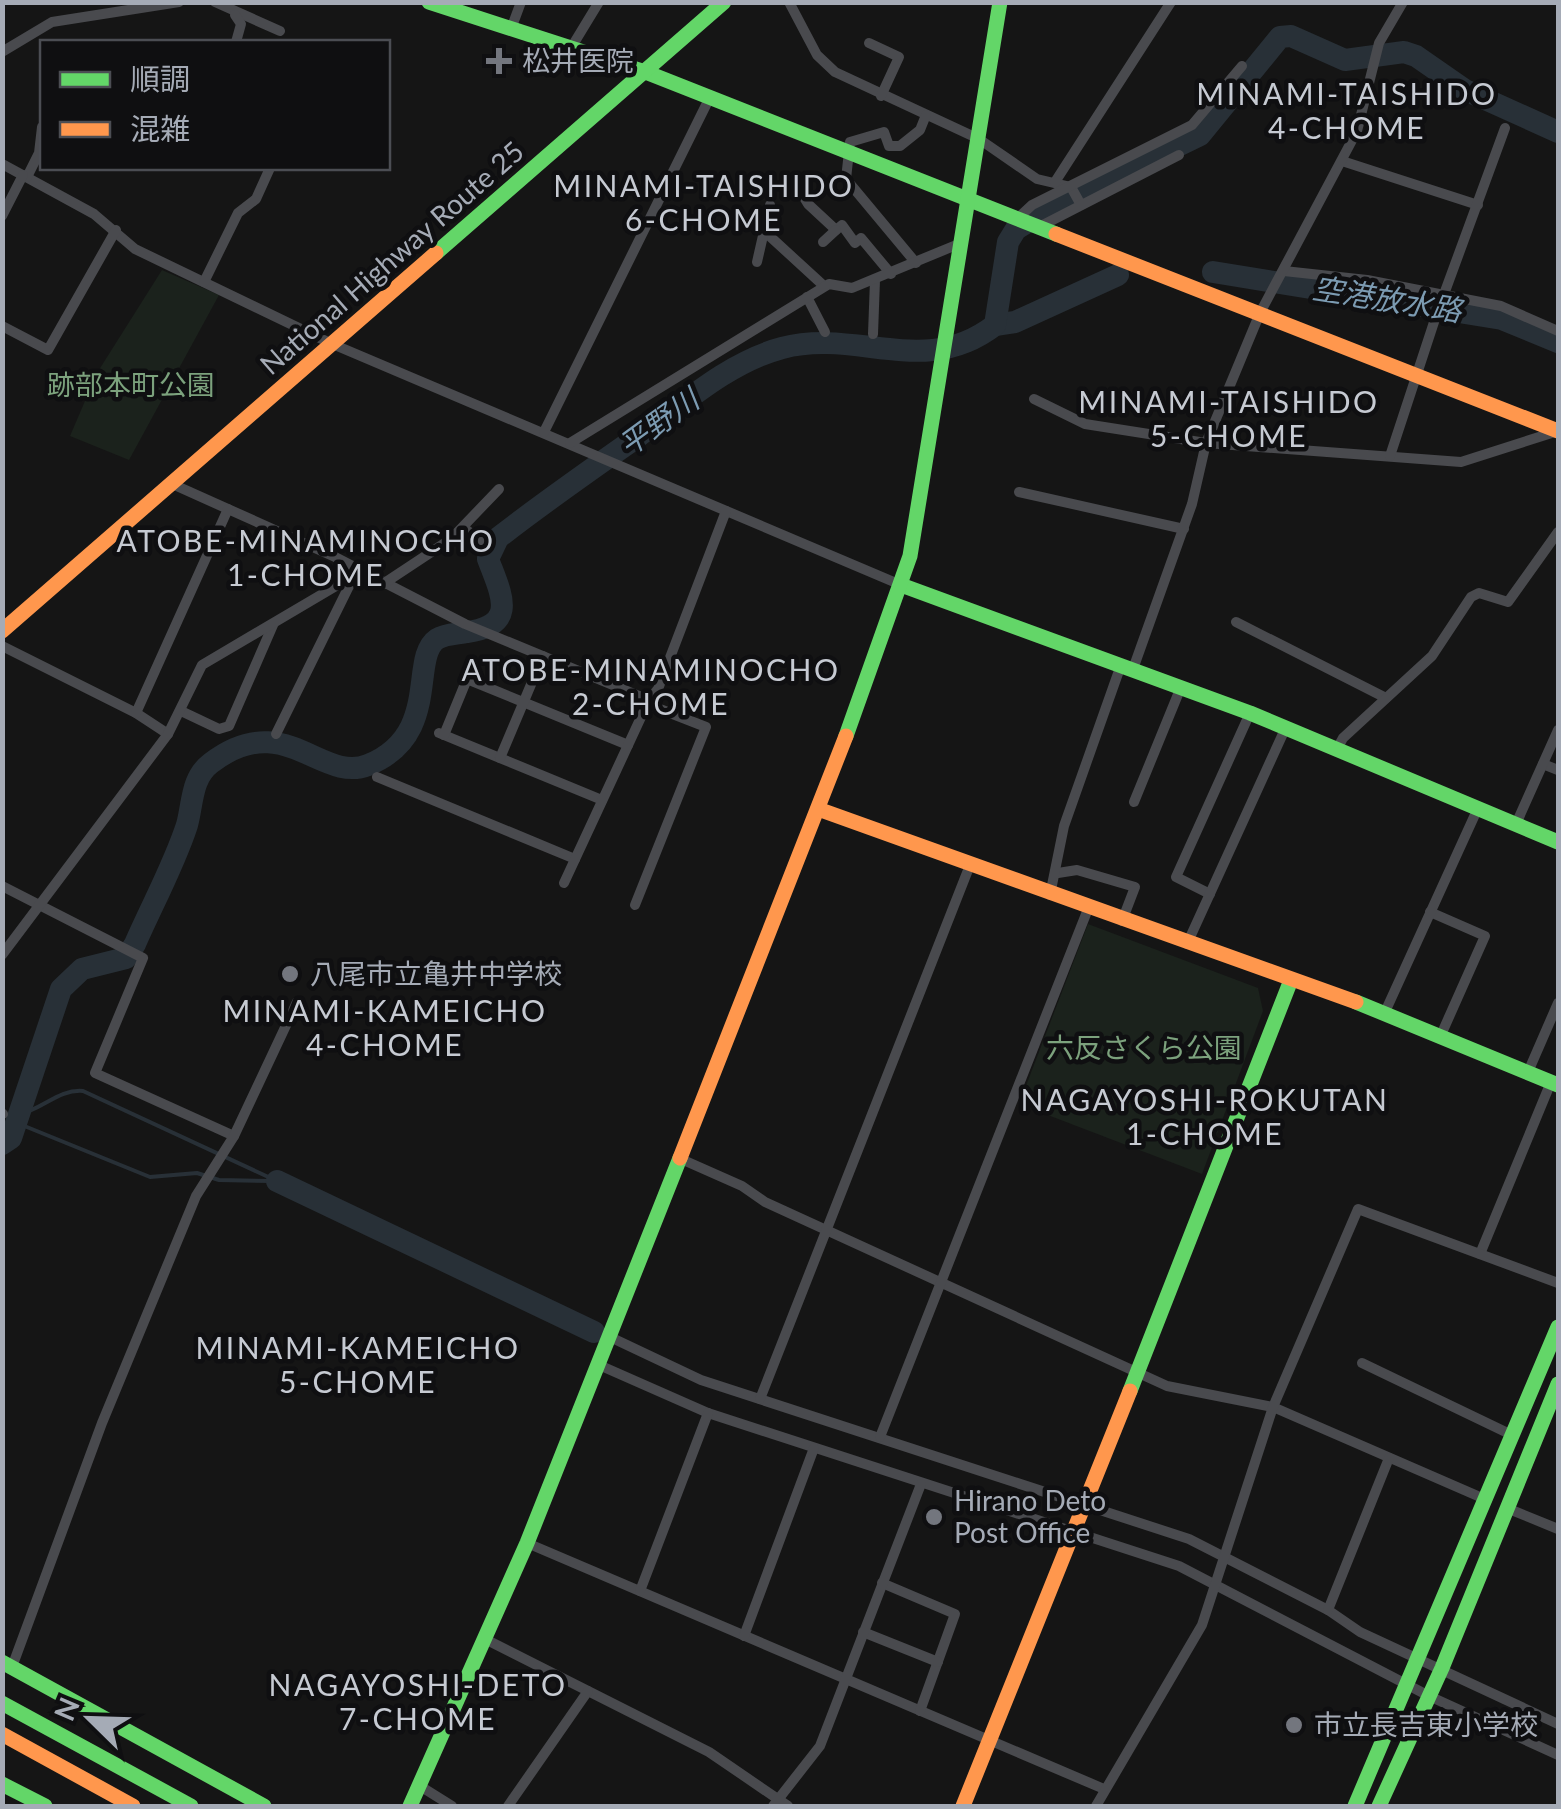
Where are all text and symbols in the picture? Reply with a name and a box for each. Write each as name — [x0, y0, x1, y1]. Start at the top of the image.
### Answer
legend — [40, 40, 390, 170]
place label: 松井医院 — [522, 43, 634, 77]
marker: 松井医院 — [486, 48, 512, 74]
text: 順調 — [130, 60, 190, 96]
district label: MINAMI-TAISHIDO 4-CHOME — [1196, 75, 1498, 145]
text: 混雑 — [130, 110, 190, 146]
street label: National Highway Route 25 — [253, 134, 530, 381]
district label: MINAMI-TAISHIDO 6-CHOME — [553, 167, 855, 237]
water label: 空港放水路 — [1310, 269, 1467, 328]
park label: 跡部本町公園 — [47, 367, 215, 401]
water label: 平野川 — [611, 379, 707, 462]
district label: MINAMI-TAISHIDO 5-CHOME — [1078, 383, 1380, 453]
district label: ATOBE-MINAMINOCHO 1-CHOME — [117, 522, 495, 592]
district label: ATOBE-MINAMINOCHO 2-CHOME — [462, 651, 840, 721]
place label: 八尾市立亀井中学校 — [310, 956, 562, 990]
marker: 八尾市立亀井中学校 — [279, 963, 301, 985]
district label: MINAMI-KAMEICHO 4-CHOME — [222, 992, 548, 1062]
park label: 六反さくら公園 — [1046, 1030, 1242, 1064]
district label: NAGAYOSHI-ROKUTAN 1-CHOME — [1021, 1081, 1389, 1151]
district label: MINAMI-KAMEICHO 5-CHOME — [195, 1329, 521, 1399]
place label: Hirano Deto Post Office — [954, 1483, 1106, 1549]
marker: Hirano Deto Post Office — [923, 1506, 945, 1528]
district label: NAGAYOSHI-DETO 7-CHOME — [269, 1666, 567, 1736]
north arrow — [40, 1669, 140, 1769]
text: N — [46, 1692, 86, 1725]
place label: 市立長吉東小学校 — [1314, 1707, 1538, 1741]
marker: 市立長吉東小学校 — [1283, 1714, 1305, 1736]

